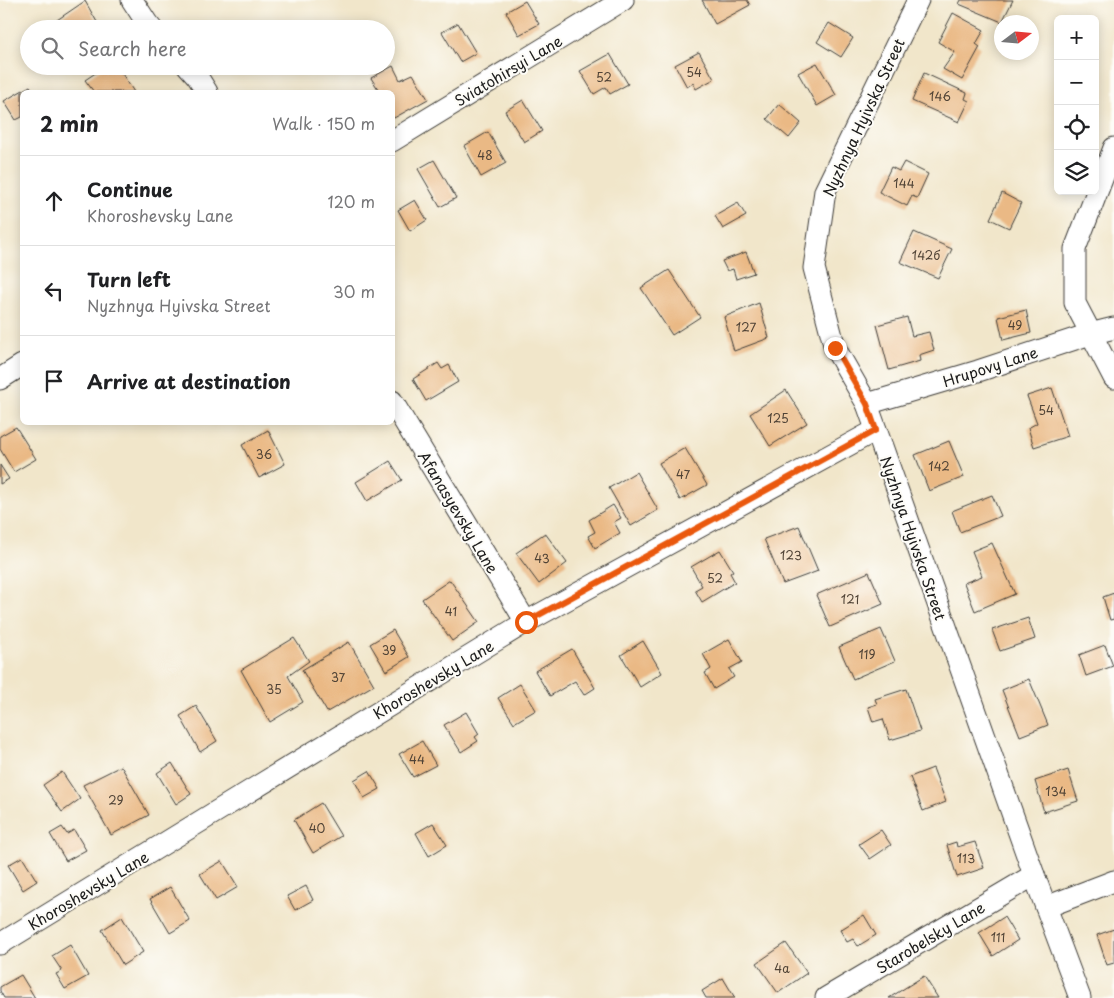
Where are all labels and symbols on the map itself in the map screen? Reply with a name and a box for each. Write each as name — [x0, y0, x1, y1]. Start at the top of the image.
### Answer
north arrow — [994, 15, 1039, 60]
street label: Sviatohirsyi Lane — [450, 29, 566, 111]
street label: Nyzhnya Hyivska Street — [816, 34, 910, 200]
house number: 54 — [686, 63, 702, 81]
house number: 52 — [596, 68, 612, 86]
house number: 146 — [929, 87, 951, 105]
house number: 48 — [477, 146, 493, 164]
house number: 144 — [893, 174, 915, 192]
house number: 142б — [912, 246, 940, 264]
house number: 49 — [1008, 316, 1022, 334]
house number: 127 — [736, 318, 756, 336]
route end — [824, 337, 847, 360]
street label: Hrupovy Lane — [939, 340, 1041, 392]
house number: 54 — [1038, 401, 1054, 419]
house number: 125 — [767, 409, 789, 427]
house number: 36 — [256, 445, 272, 463]
street label: Afanasyevsky Lane — [413, 446, 505, 578]
street label: Nyzhnya Hyivska Street — [875, 453, 953, 623]
house number: 142 — [928, 457, 950, 475]
house number: 47 — [676, 465, 691, 483]
house number: 123 — [780, 546, 802, 564]
house number: 43 — [534, 549, 550, 567]
house number: 52 — [707, 569, 723, 587]
house number: 121 — [841, 590, 859, 608]
house number: 41 — [445, 602, 457, 620]
route start — [515, 611, 538, 634]
street label: Khoroshevsky Lane — [368, 634, 498, 724]
house number: 39 — [382, 641, 396, 659]
house number: 119 — [858, 645, 876, 663]
house number: 37 — [331, 668, 346, 686]
house number: 35 — [266, 680, 282, 698]
house number: 44 — [409, 750, 425, 768]
house number: 134 — [1045, 782, 1067, 800]
house number: 29 — [108, 791, 124, 809]
house number: 40 — [309, 819, 326, 837]
street label: Khoroshevsky Lane — [23, 845, 153, 935]
house number: 113 — [957, 849, 975, 867]
street label: Starobelsky Lane — [871, 895, 989, 979]
house number: 111 — [991, 928, 1005, 946]
house number: 4а — [774, 959, 790, 977]

